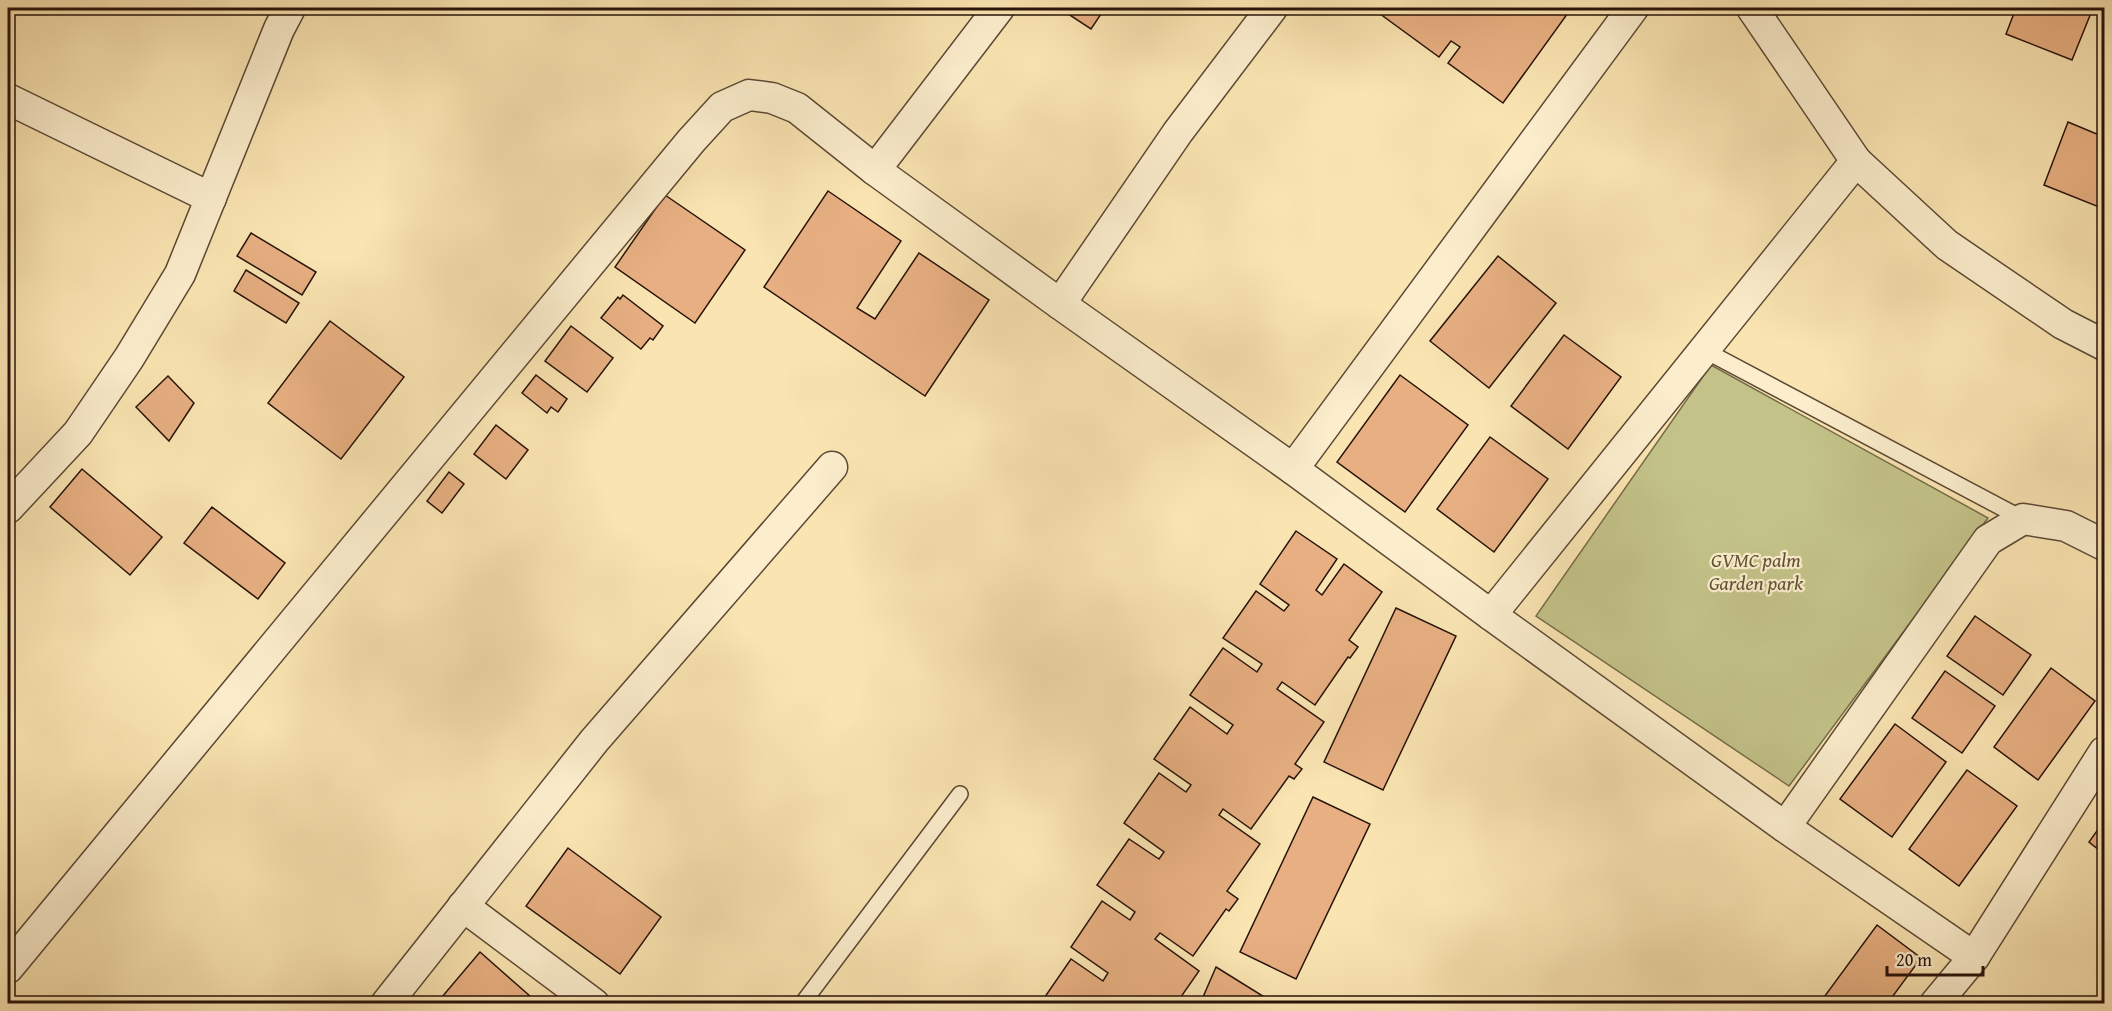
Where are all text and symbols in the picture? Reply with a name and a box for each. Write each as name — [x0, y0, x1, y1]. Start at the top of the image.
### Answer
park label: GVMC palm Garden park — [1709, 545, 1804, 597]
scale bar — [1887, 939, 1983, 977]
text: 20 m — [1896, 946, 1932, 973]

